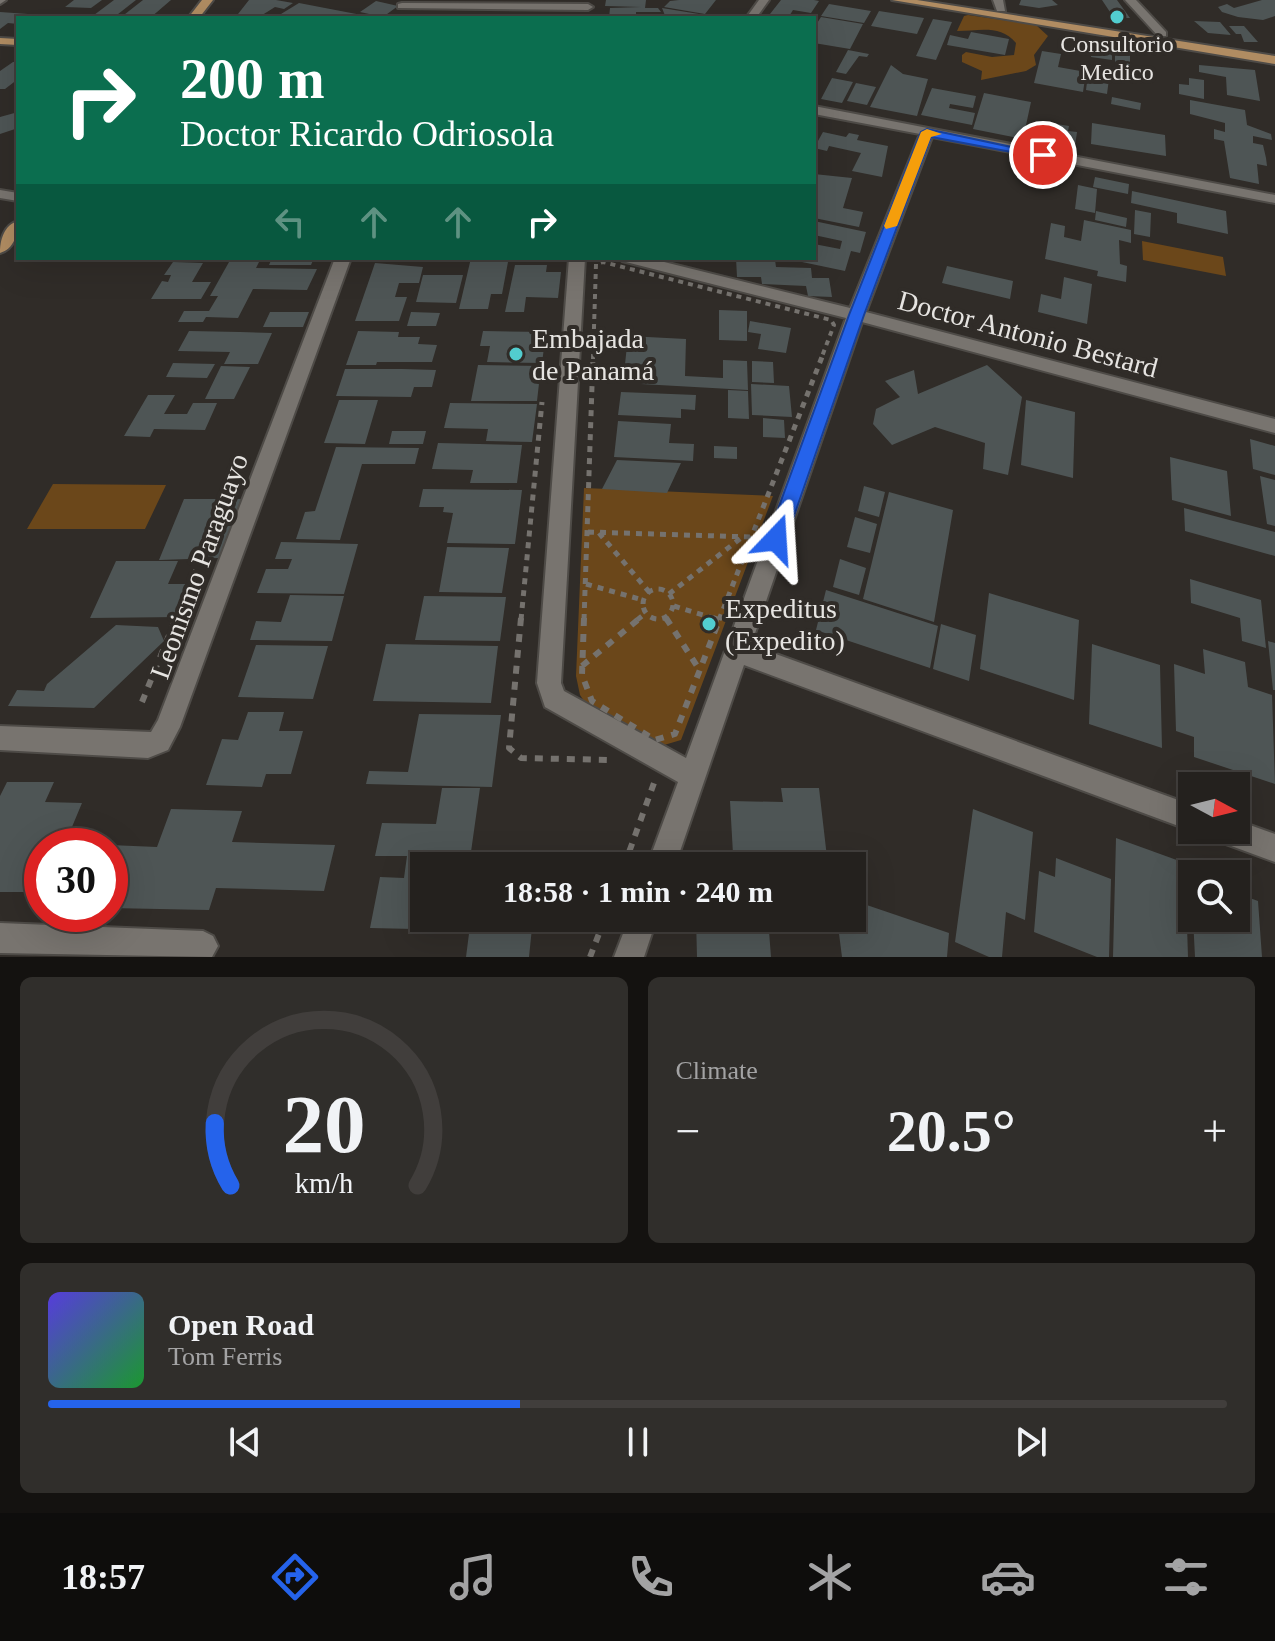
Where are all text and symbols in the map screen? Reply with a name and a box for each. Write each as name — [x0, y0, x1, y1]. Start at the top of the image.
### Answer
marker: Consultorio Medico — [1108, 8, 1126, 26]
place label: Consultorio Medico — [1060, 31, 1174, 85]
icon: right — [48, 48, 152, 152]
text: 200 m — [180, 48, 325, 110]
text: Doctor Ricardo Odriosola — [180, 114, 554, 154]
pin — [1009, 121, 1077, 189]
icon: arrive — [1021, 133, 1065, 177]
icon: left — [268, 200, 312, 244]
icon: ahead — [352, 200, 396, 244]
icon: ahead — [436, 200, 480, 244]
icon: right — [520, 200, 564, 244]
street label: Doctor Antonio Bestard — [895, 284, 1161, 384]
place label: Embajada de Panamá — [532, 323, 655, 386]
marker: Embajada de Panamá — [507, 345, 525, 363]
street label: Leonismo Paraguayo — [144, 449, 254, 683]
position arrow — [734, 497, 818, 581]
place label: Expeditus (Expedito) — [725, 593, 845, 656]
marker: Expeditus (Expedito) — [700, 615, 718, 633]
north arrow — [1178, 772, 1250, 844]
map controls — [1178, 772, 1250, 932]
speed limit sign: 30 — [24, 828, 128, 932]
button: search — [1178, 860, 1250, 932]
text: 18:58 · 1 min · 240 m — [503, 875, 773, 908]
text: Climate — [676, 1056, 758, 1085]
text: 20 — [282, 1078, 365, 1170]
text: 20.5° — [887, 1098, 1016, 1164]
text: − — [676, 1107, 700, 1156]
text: + — [1202, 1107, 1227, 1156]
text: km/h — [294, 1168, 353, 1199]
text: Open Road — [168, 1308, 314, 1341]
text: Tom Ferris — [168, 1342, 282, 1371]
icon: previous — [223, 1420, 267, 1464]
icon: pause — [616, 1420, 660, 1464]
icon: next — [1009, 1420, 1053, 1464]
icon: directions — [267, 1549, 323, 1605]
icon: music — [445, 1549, 501, 1605]
icon: phone — [623, 1549, 679, 1605]
icon: climate — [802, 1549, 858, 1605]
icon: car — [980, 1549, 1036, 1605]
icon: filters — [1158, 1549, 1214, 1605]
text: 18:57 — [61, 1557, 145, 1597]

